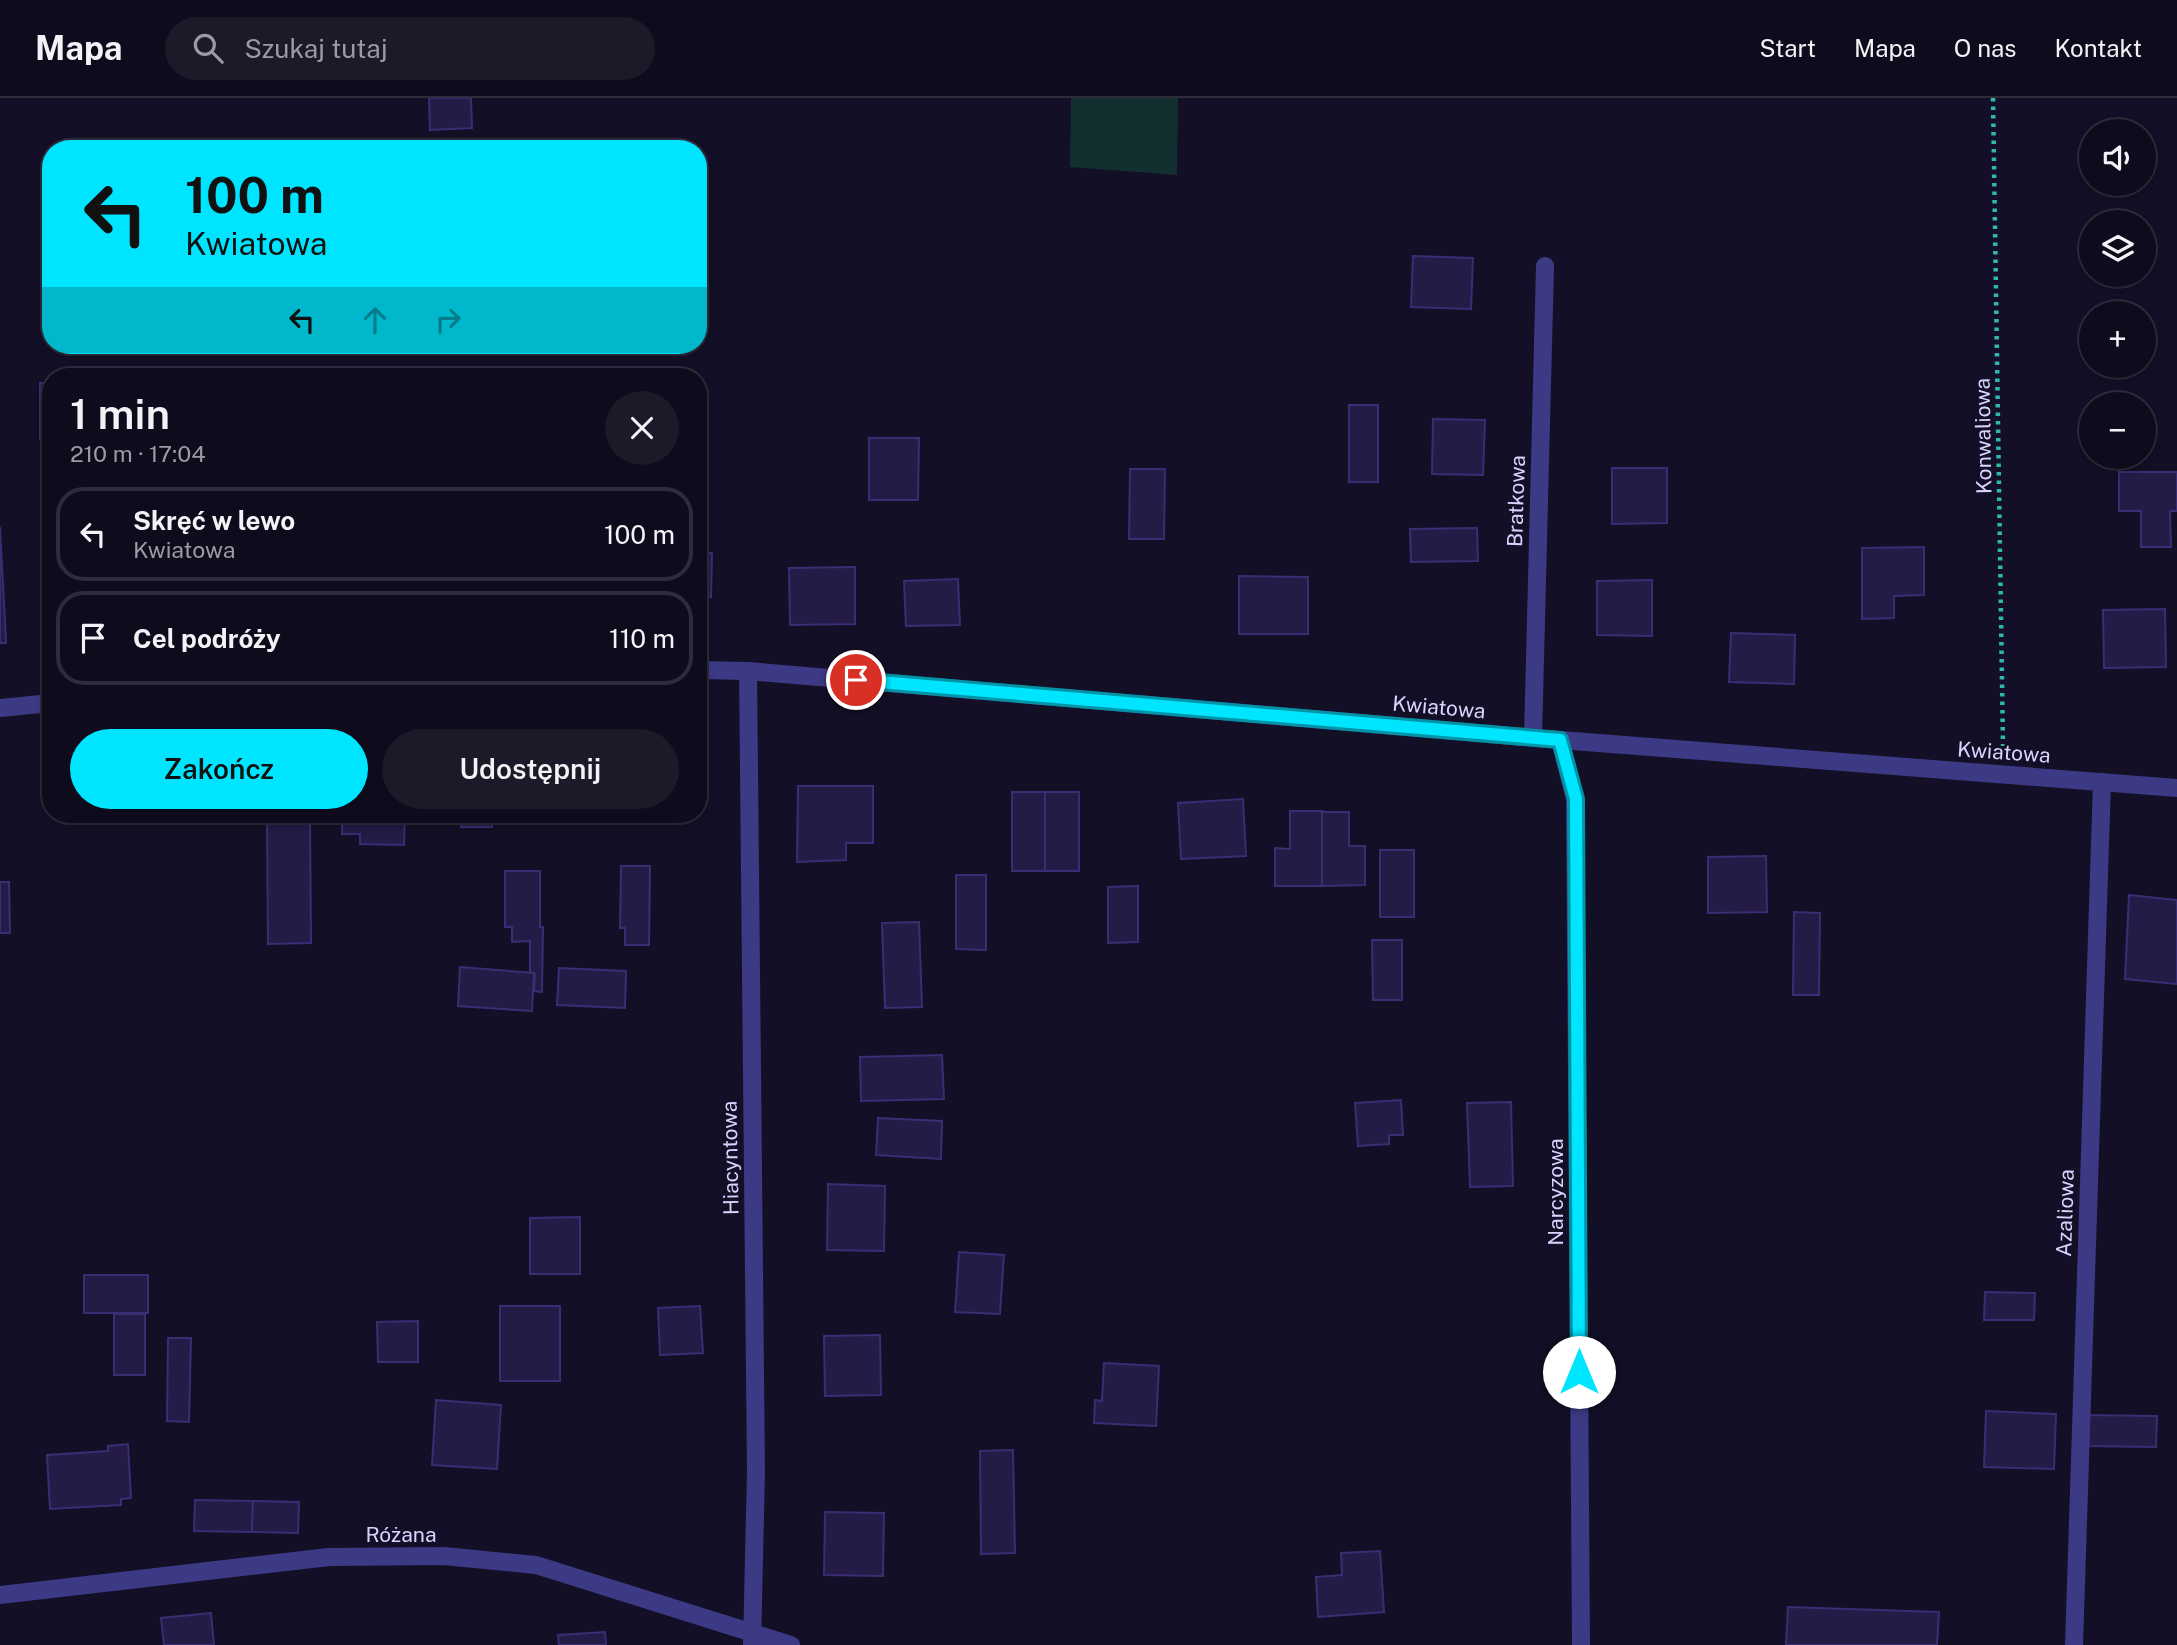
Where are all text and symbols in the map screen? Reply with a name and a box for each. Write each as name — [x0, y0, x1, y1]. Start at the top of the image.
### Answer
search box — [165, 17, 655, 80]
text: Mapa — [35, 29, 123, 67]
icon: search — [189, 29, 227, 67]
text: Szukaj tutaj — [245, 33, 388, 64]
text: Start — [1759, 34, 1816, 62]
text: Mapa — [1854, 34, 1916, 62]
text: O nas — [1954, 34, 2016, 62]
text: Kontakt — [2054, 34, 2142, 62]
map controls — [2079, 119, 2156, 469]
button: sound — [2079, 119, 2156, 196]
text: 100 m — [185, 166, 324, 224]
icon: left — [70, 168, 161, 259]
button: layers — [2079, 210, 2156, 287]
text: Kwiatowa — [185, 225, 328, 262]
icon: left — [283, 301, 321, 339]
icon: ahead — [356, 301, 394, 339]
icon: right — [429, 301, 467, 339]
button: + — [2079, 301, 2156, 378]
street label: Konwaliowa — [1969, 378, 1997, 494]
text: 1 min — [70, 389, 170, 438]
button: close — [605, 391, 679, 465]
button: − — [2079, 392, 2156, 469]
text: 210 m · 17:04 — [70, 440, 206, 467]
street label: Bratkowa — [1502, 455, 1530, 547]
text: Skręć w lewo — [133, 505, 295, 536]
icon: left — [74, 515, 112, 553]
text: 100 m — [604, 519, 675, 550]
text: Kwiatowa — [133, 536, 235, 563]
icon: arrive — [74, 619, 112, 657]
text: Cel podróży — [133, 623, 281, 654]
text: 110 m — [609, 623, 675, 654]
pin — [826, 650, 886, 710]
icon: arrive — [837, 661, 875, 699]
street label: Kwiatowa — [1391, 690, 1487, 724]
button: Zakończ — [70, 729, 368, 809]
button: Udostępnij — [382, 729, 679, 809]
street label: Kwiatowa — [1956, 736, 2052, 768]
street label: Hiacyntowa — [717, 1101, 743, 1215]
street label: Narcyzowa — [1543, 1138, 1568, 1246]
street label: Azaliowa — [2051, 1169, 2079, 1257]
position arrow — [1542, 1335, 1616, 1409]
street label: Różana — [366, 1522, 437, 1547]

